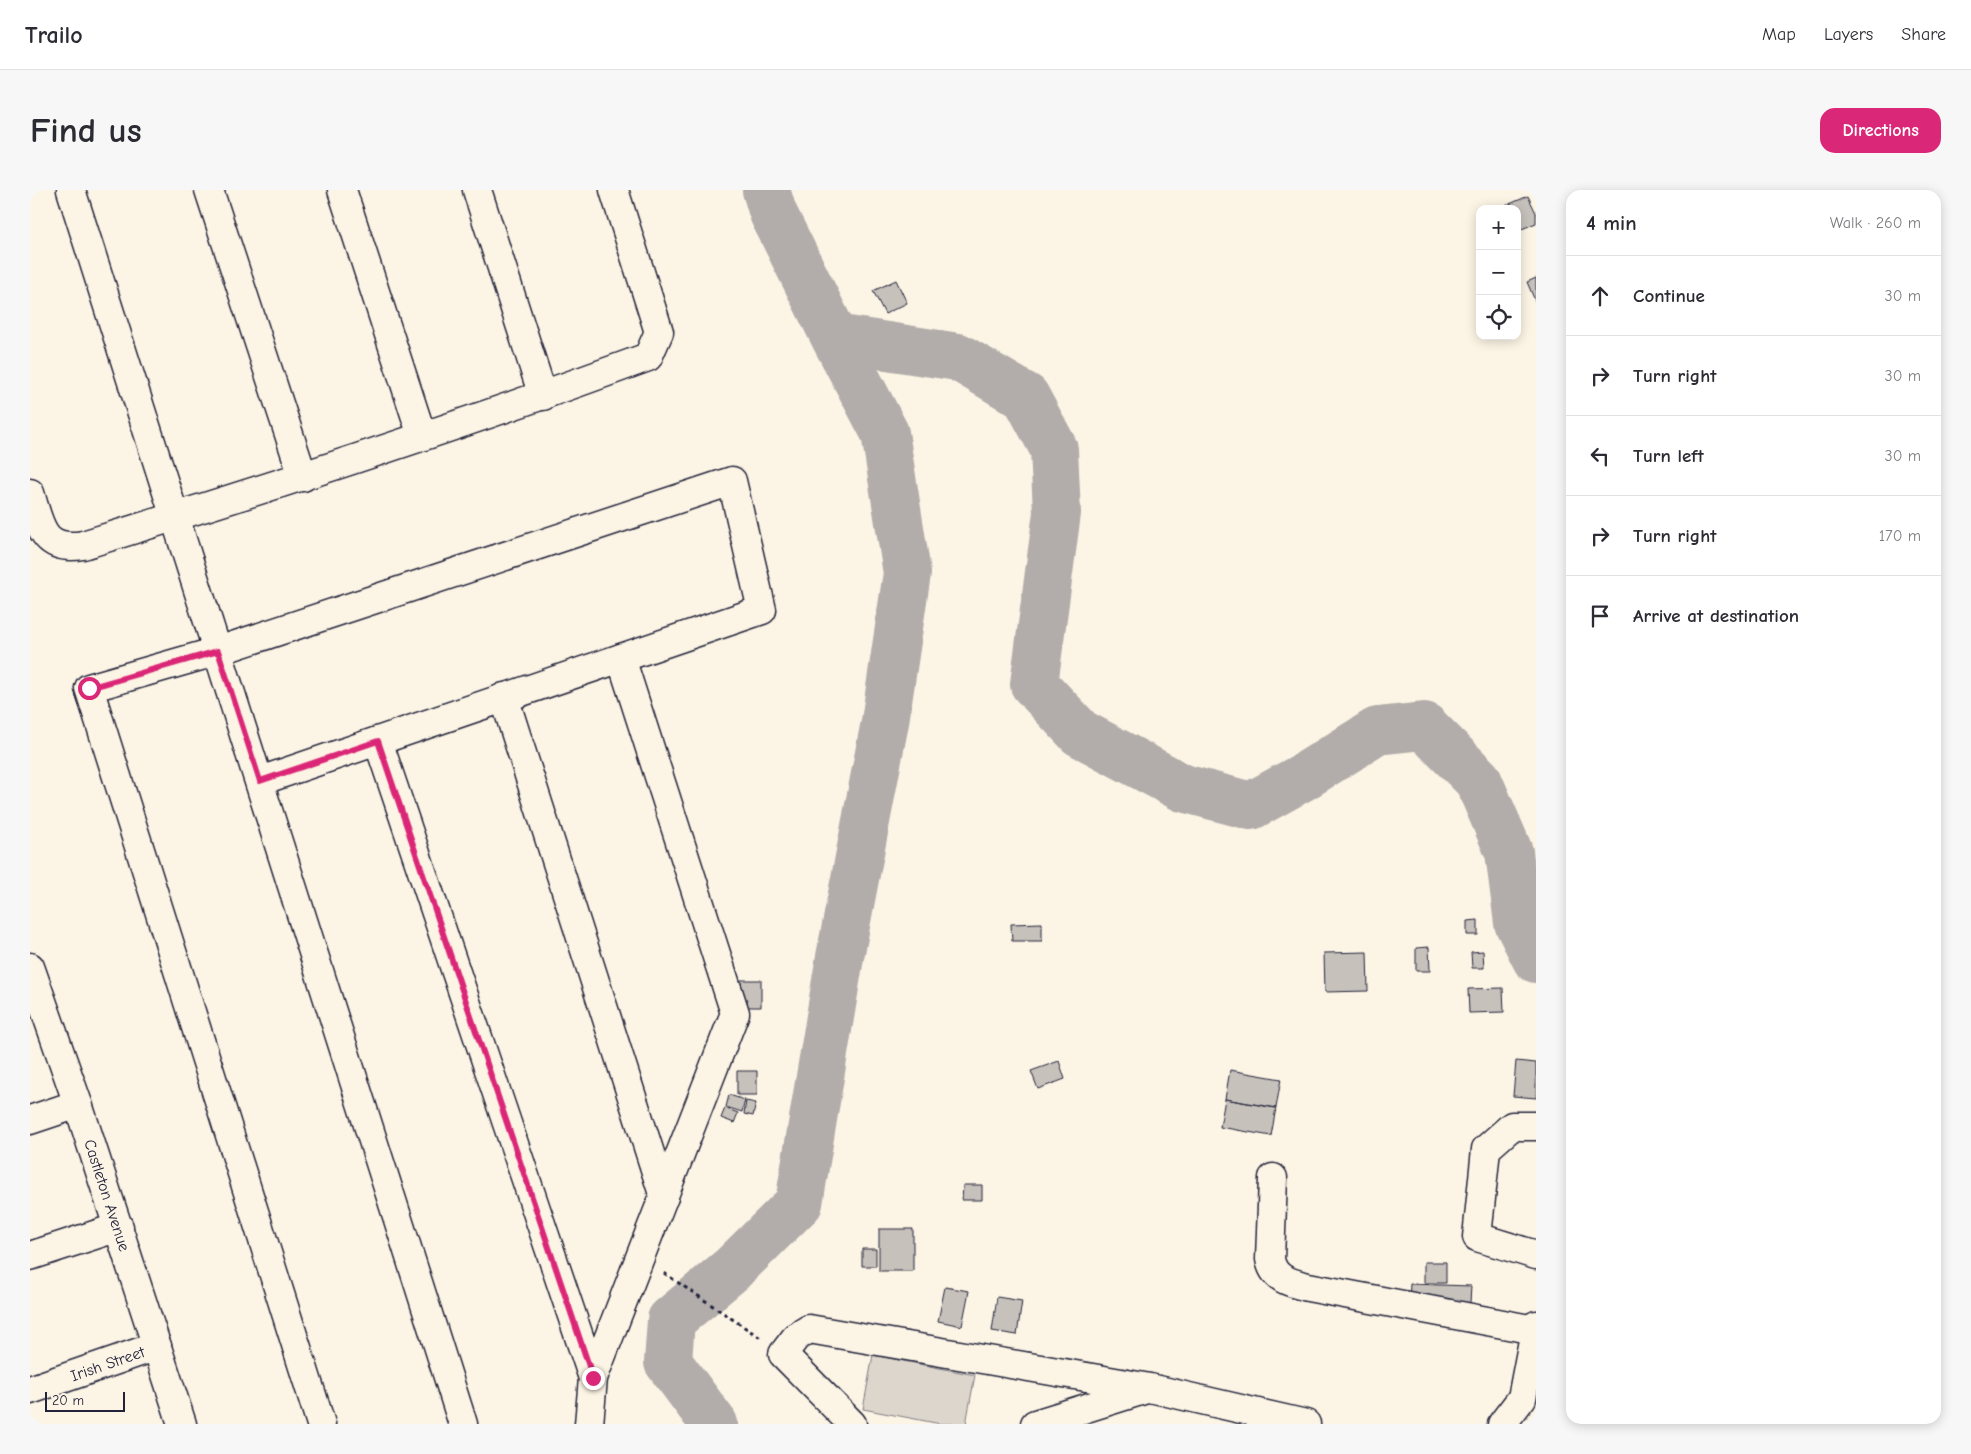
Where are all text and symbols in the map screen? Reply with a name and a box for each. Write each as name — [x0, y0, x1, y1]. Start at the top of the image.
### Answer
text: Trailo — [25, 21, 83, 49]
text: Map — [1762, 24, 1796, 45]
text: Layers — [1824, 24, 1873, 45]
text: Share — [1901, 24, 1946, 45]
button: Directions — [1820, 108, 1941, 153]
text: Find us — [30, 110, 142, 151]
map controls — [1476, 205, 1521, 340]
button: + — [1476, 205, 1521, 250]
text: 4 min — [1586, 211, 1637, 235]
text: Walk · 260 m — [1830, 214, 1921, 232]
button: − — [1476, 250, 1521, 295]
icon: ahead — [1586, 282, 1614, 310]
text: Continue — [1633, 285, 1705, 307]
text: 30 m — [1885, 287, 1921, 305]
button: locate — [1476, 295, 1521, 340]
icon: right — [1586, 362, 1614, 390]
text: Turn right — [1633, 365, 1717, 387]
text: 30 m — [1885, 367, 1921, 385]
icon: left — [1586, 442, 1614, 470]
text: Turn left — [1633, 445, 1704, 467]
text: 30 m — [1885, 447, 1921, 465]
icon: right — [1586, 522, 1614, 550]
text: Turn right — [1633, 525, 1717, 547]
text: 170 m — [1879, 527, 1921, 545]
icon: arrive — [1586, 602, 1614, 630]
text: Arrive at destination — [1633, 605, 1799, 627]
route start — [78, 677, 101, 700]
street label: Castleton Avenue — [80, 1137, 133, 1254]
street label: Irish Street — [68, 1343, 148, 1385]
route end — [582, 1367, 605, 1390]
scale bar — [45, 1389, 125, 1412]
text: 20 m — [52, 1392, 84, 1409]

